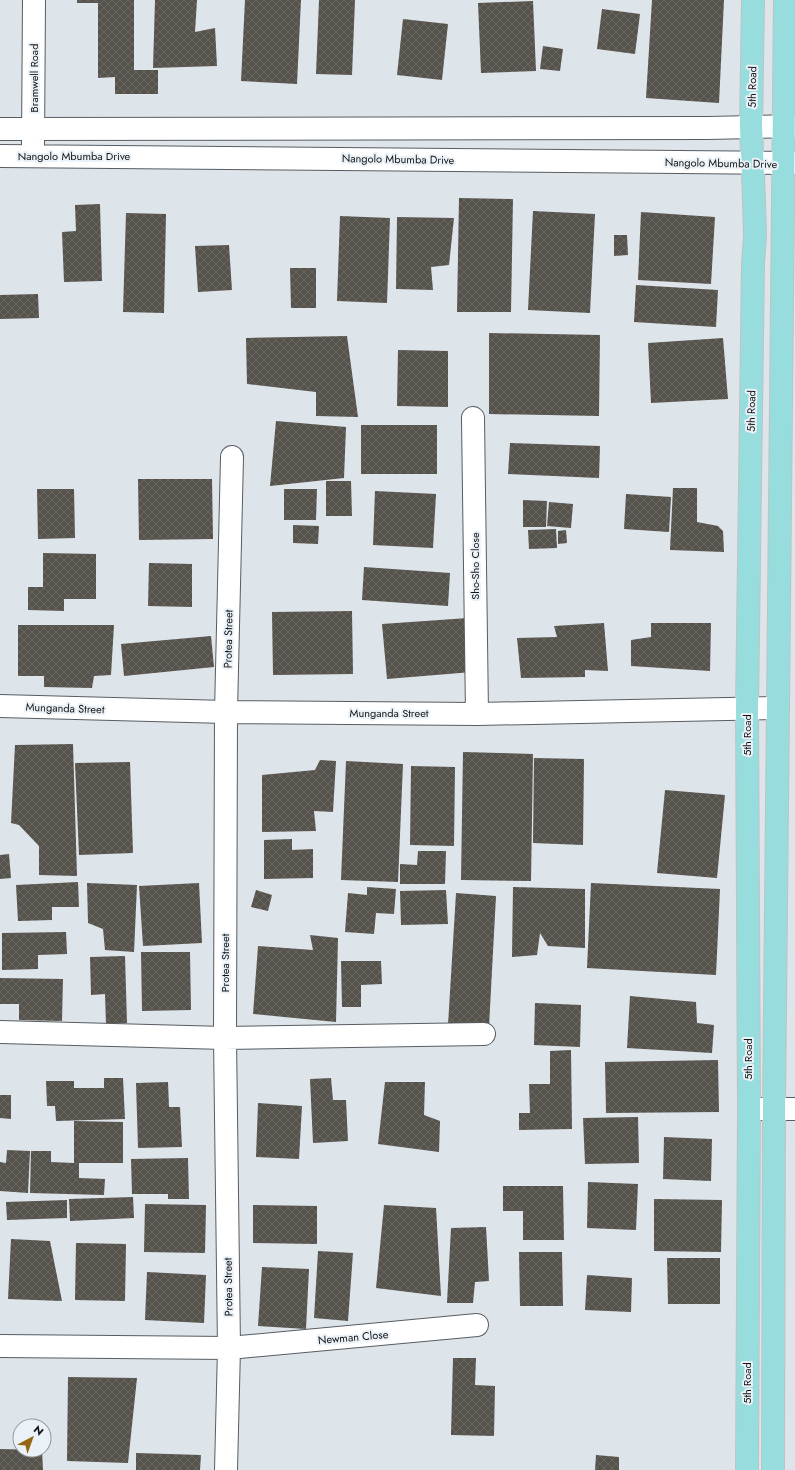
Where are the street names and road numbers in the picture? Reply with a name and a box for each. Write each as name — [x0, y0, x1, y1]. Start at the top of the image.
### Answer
street label: Bramwell Road — [26, 44, 42, 112]
street label: 5th Road — [744, 66, 760, 108]
street label: Nangolo Mbumba Drive — [18, 148, 131, 164]
street label: Nangolo Mbumba Drive — [342, 150, 455, 168]
street label: Nangolo Mbumba Drive — [665, 154, 778, 172]
street label: 5th Road — [743, 390, 759, 432]
street label: Sho-Sho Close — [467, 532, 483, 600]
street label: Protea Street — [219, 609, 237, 668]
street label: Munganda Street — [25, 699, 105, 717]
street label: Munganda Street — [350, 705, 429, 721]
street label: 5th Road — [739, 714, 755, 756]
street label: Protea Street — [217, 933, 233, 992]
street label: 5th Road — [740, 1038, 756, 1080]
street label: Protea Street — [219, 1257, 237, 1316]
street label: Newman Close — [317, 1326, 389, 1348]
street label: 5th Road — [739, 1362, 755, 1404]

